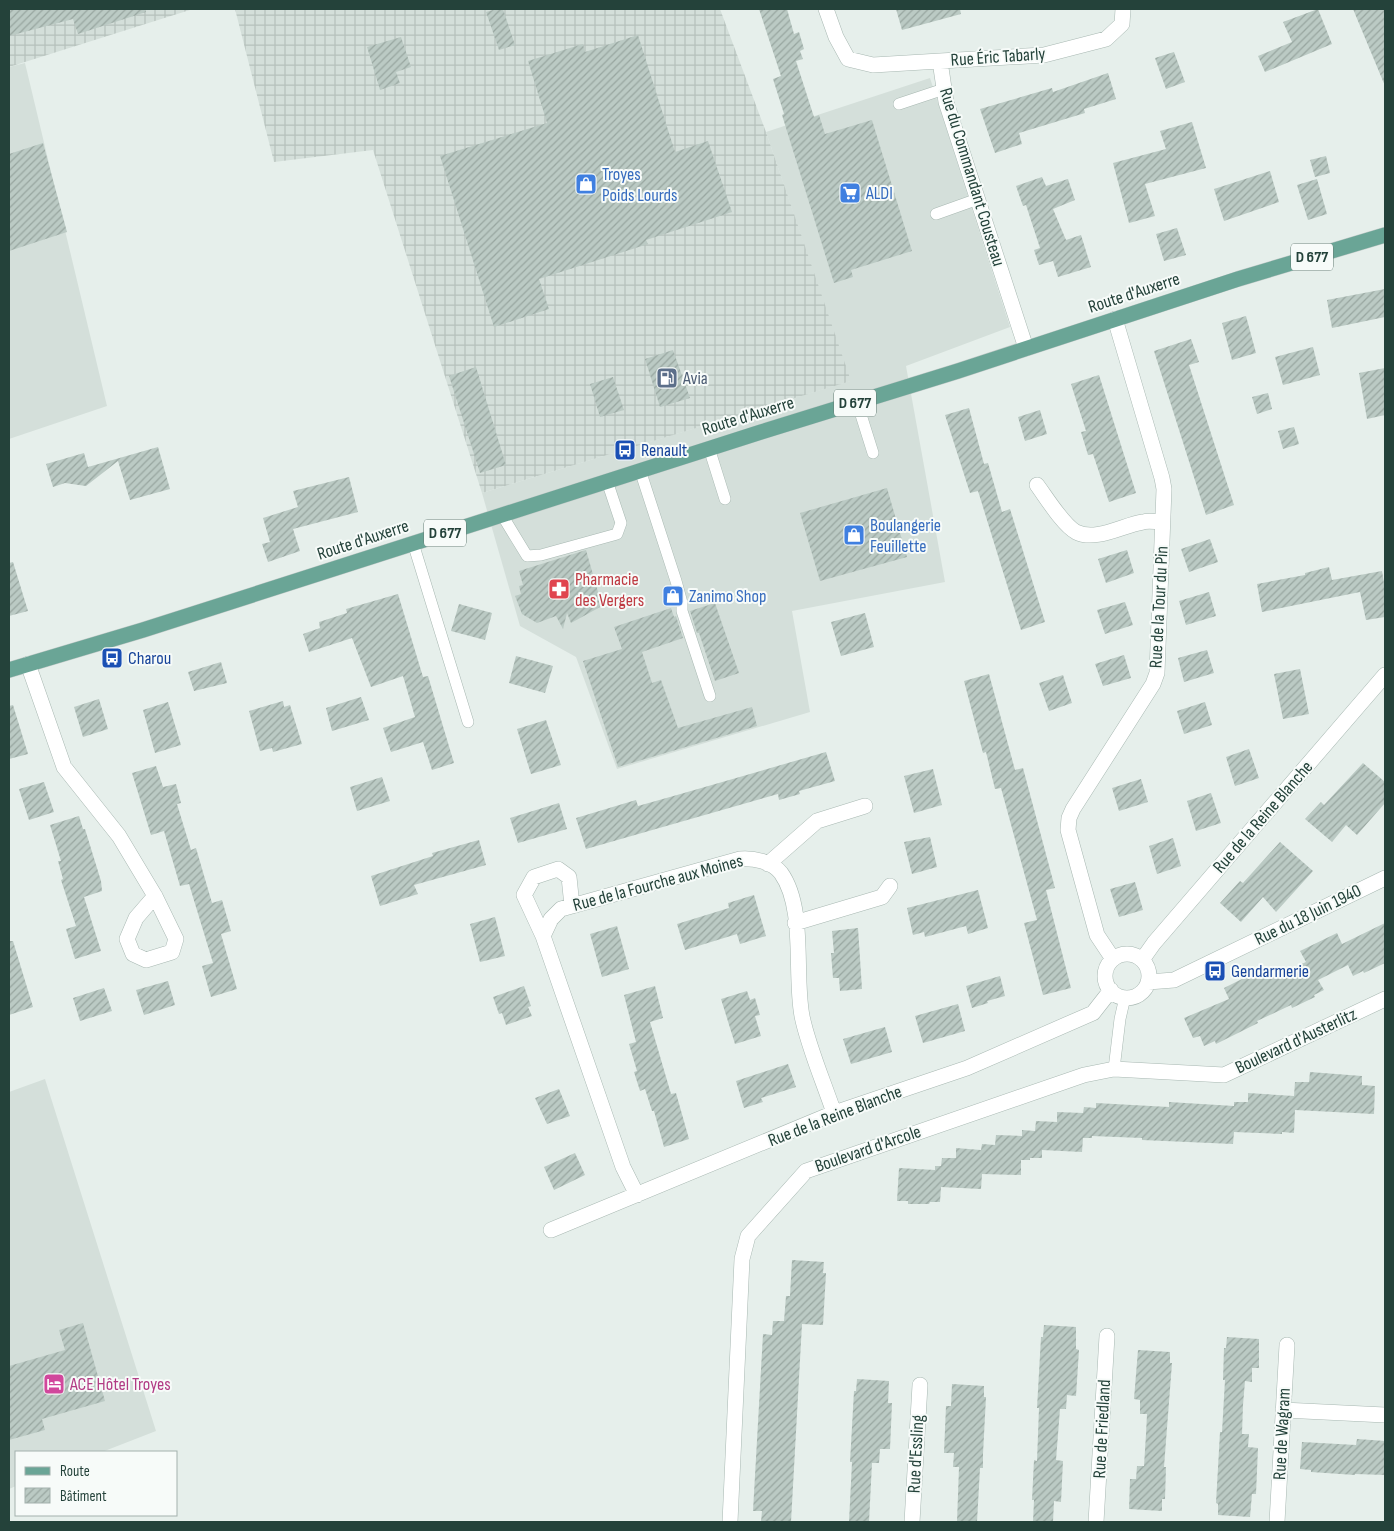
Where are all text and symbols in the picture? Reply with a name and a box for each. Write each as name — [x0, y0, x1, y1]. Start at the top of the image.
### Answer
street label: Rue Éric Tabarly — [950, 43, 1046, 71]
street label: Rue du Commandant Cousteau — [935, 85, 1009, 269]
place label: Troyes Poids Lourds — [602, 164, 678, 206]
shop icon: Troyes Poids Lourds — [574, 172, 598, 196]
supermarket icon: ALDI — [838, 181, 862, 205]
place label: ALDI — [865, 183, 893, 204]
road number: D 677 — [1291, 243, 1333, 270]
street label: Route d'Auxerre — [1086, 268, 1182, 318]
fuel station icon: Avia — [655, 366, 679, 390]
place label: Avia — [682, 368, 708, 389]
road number: D 677 — [834, 389, 876, 416]
street label: Route d'Auxerre — [699, 392, 797, 440]
bus stop icon: Renault — [613, 438, 637, 462]
place label: Renault — [641, 440, 688, 461]
street label: Route d'Auxerre — [315, 515, 411, 565]
place label: Boulangerie Feuillette — [870, 515, 941, 557]
road number: D 677 — [424, 520, 466, 546]
shop icon: Boulangerie Feuillette — [842, 523, 866, 547]
street label: Rue de la Tour du Pin — [1145, 545, 1173, 669]
place label: Pharmacie des Vergers — [575, 569, 644, 611]
pharmacy icon: Pharmacie des Vergers — [547, 577, 571, 601]
shop icon: Zanimo Shop — [661, 584, 685, 608]
place label: Zanimo Shop — [689, 586, 766, 607]
bus stop icon: Charou — [100, 646, 124, 670]
place label: Charou — [128, 648, 171, 669]
street label: Rue de la Reine Blanche — [1209, 757, 1317, 877]
street label: Rue de la Fourche aux Moines — [571, 850, 745, 916]
street label: Rue du 18 Juin 1940 — [1251, 880, 1365, 950]
bus stop icon: Gendarmerie — [1203, 959, 1227, 983]
place label: Gendarmerie — [1231, 961, 1309, 982]
street label: Boulevard d'Austerlitz — [1232, 1004, 1360, 1078]
street label: Rue de la Reine Blanche — [765, 1081, 905, 1151]
street label: Boulevard d'Arcole — [812, 1121, 924, 1177]
hotel icon: ACE Hôtel Troyes — [42, 1372, 66, 1396]
place label: ACE Hôtel Troyes — [69, 1374, 171, 1395]
street label: Rue de Friedland — [1089, 1379, 1115, 1479]
street label: Rue de Wagram — [1269, 1387, 1295, 1481]
street label: Rue d'Essling — [903, 1414, 929, 1494]
legend — [15, 1451, 178, 1516]
text: Route — [60, 1462, 90, 1481]
text: Bâtiment — [60, 1487, 107, 1506]

